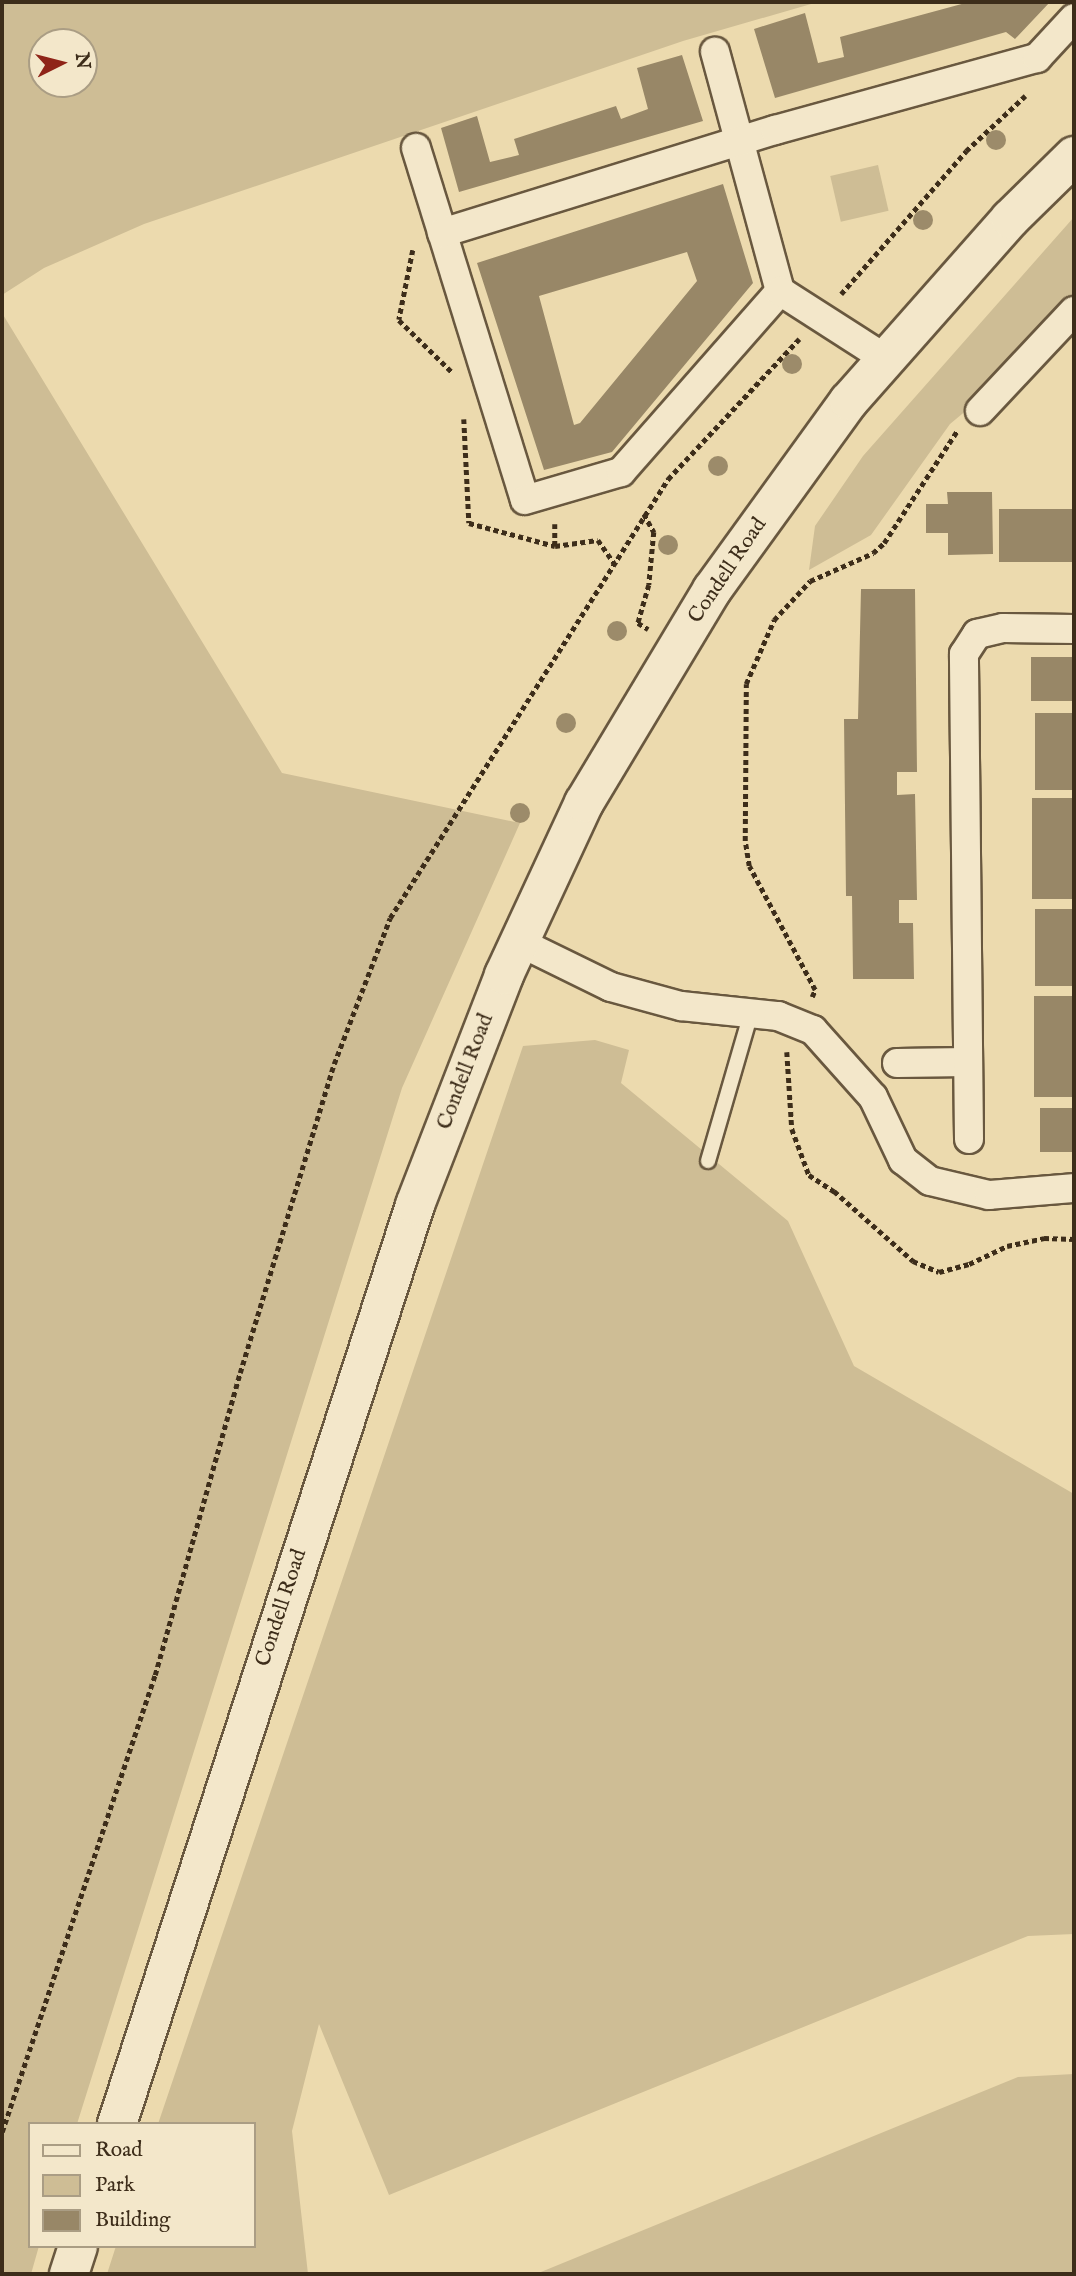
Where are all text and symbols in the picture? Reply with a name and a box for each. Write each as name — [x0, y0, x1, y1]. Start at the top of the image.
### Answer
north arrow — [28, 28, 98, 98]
text: N — [69, 52, 95, 70]
street label: Condell Road — [683, 513, 773, 629]
street label: Condell Road — [432, 1011, 500, 1133]
street label: Condell Road — [251, 1546, 313, 1670]
legend — [28, 2122, 256, 2248]
text: Road — [95, 2137, 142, 2164]
text: Park — [95, 2172, 135, 2199]
text: Building — [95, 2207, 170, 2234]

